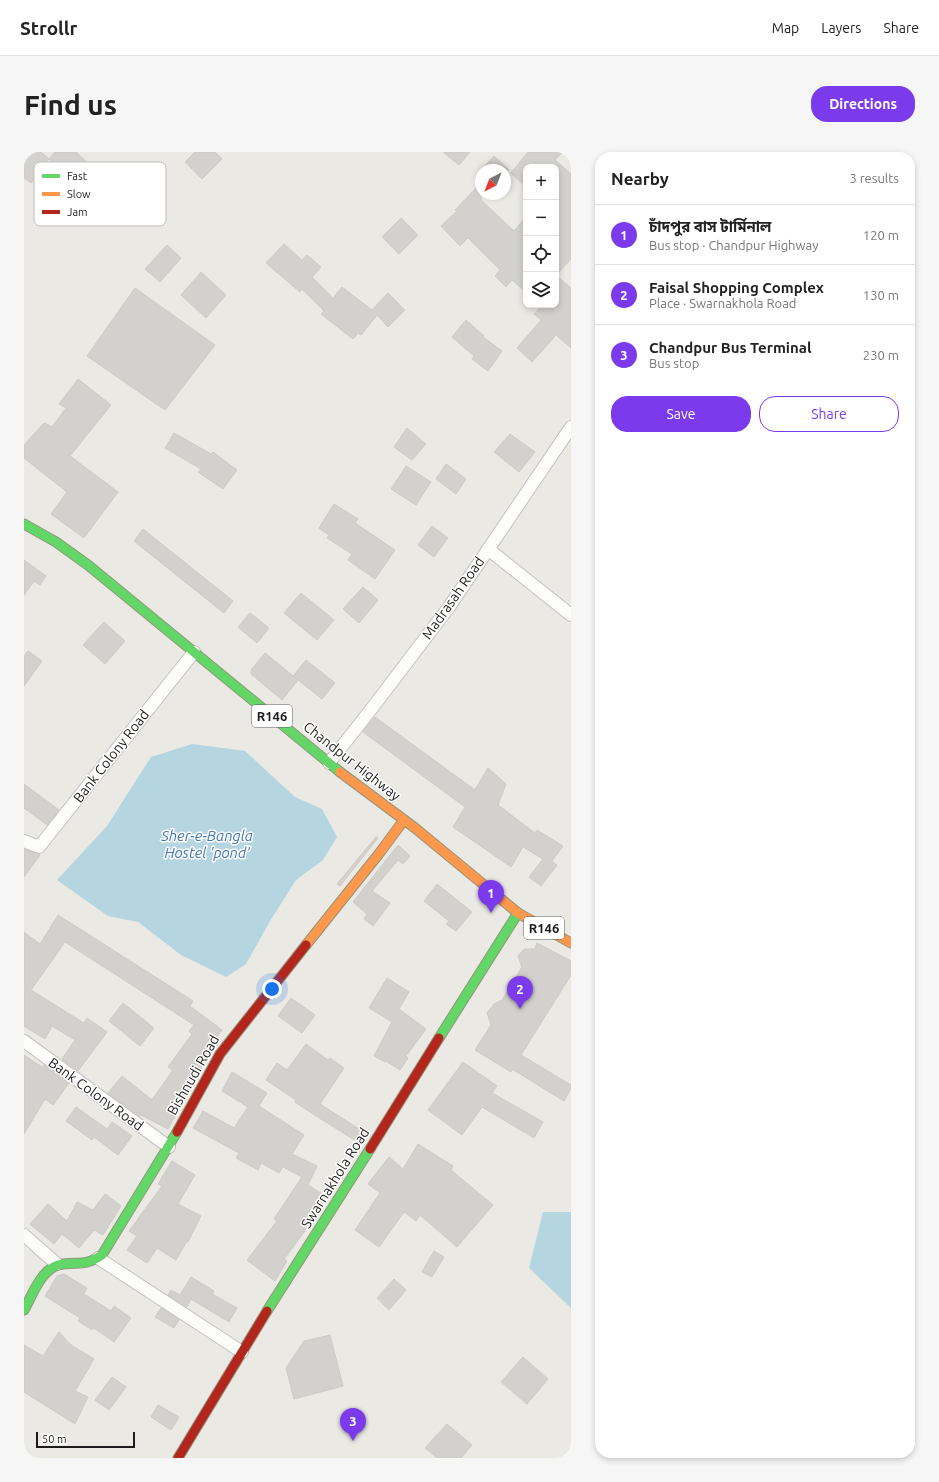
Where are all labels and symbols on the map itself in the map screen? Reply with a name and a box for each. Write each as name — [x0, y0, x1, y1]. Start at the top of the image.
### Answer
legend — [34, 162, 166, 226]
north arrow — [475, 164, 511, 200]
text: Fast — [67, 170, 88, 182]
text: Slow — [67, 188, 91, 200]
text: Jam — [67, 206, 88, 218]
street label: Madrasah Road — [419, 554, 487, 642]
road number: R146 — [252, 705, 292, 727]
street label: Bank Colony Road — [70, 707, 152, 805]
street label: Chandpur Highway — [300, 718, 404, 804]
water label: Sher-e-Bangla Hostel 'pond' — [160, 827, 253, 861]
pin: 1 — [478, 880, 504, 913]
road number: R146 — [524, 917, 564, 939]
pin: 2 — [507, 976, 533, 1009]
your location — [262, 979, 282, 999]
street label: Bishnudi Road — [164, 1032, 222, 1118]
street label: Bank Colony Road — [46, 1054, 146, 1134]
street label: Swarnakhola Road — [298, 1125, 372, 1231]
pin: 3 — [340, 1408, 366, 1441]
scale bar — [36, 1430, 135, 1449]

